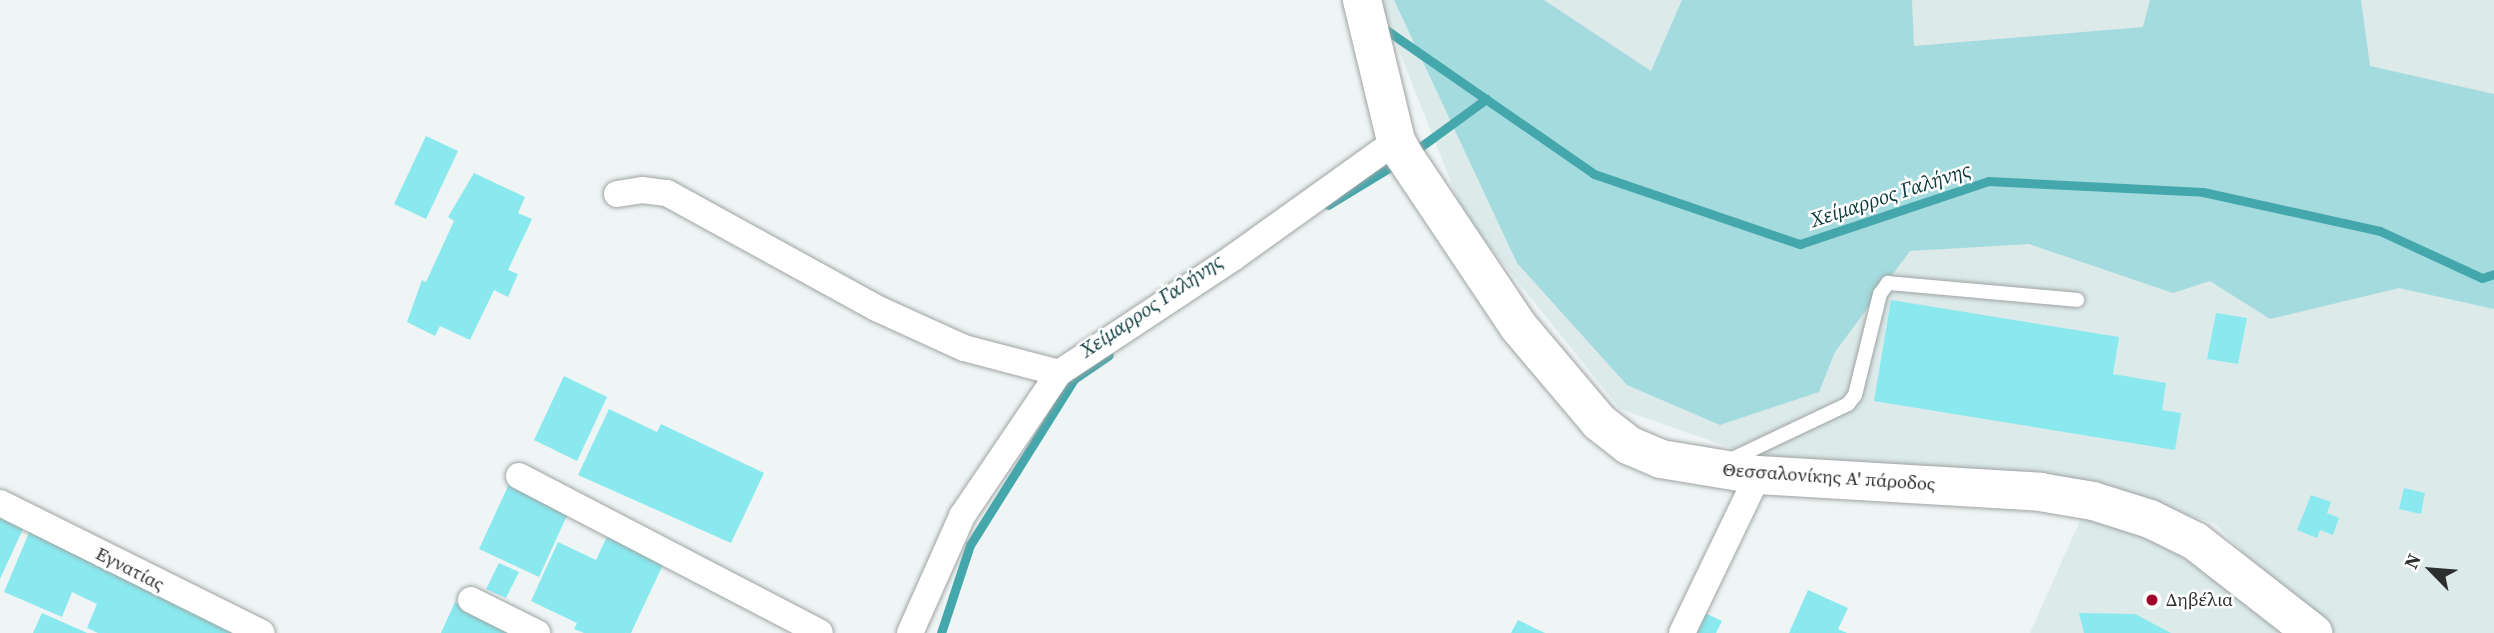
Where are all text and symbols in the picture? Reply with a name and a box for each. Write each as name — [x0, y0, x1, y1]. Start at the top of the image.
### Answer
water label: Χείμαρρος Γαλήνης — [1807, 157, 1973, 233]
water label: Χείμαρρος Γαλήνης — [1075, 249, 1227, 363]
street label: Θεσσαλονίκης Α' πάροδος — [1722, 458, 1936, 496]
north arrow — [2396, 535, 2466, 605]
street label: Εγνατίας — [92, 542, 168, 596]
text: N — [2397, 549, 2427, 573]
place label: Δηβέλια — [2166, 589, 2233, 611]
marker: Δηβέλια — [2144, 592, 2160, 608]

